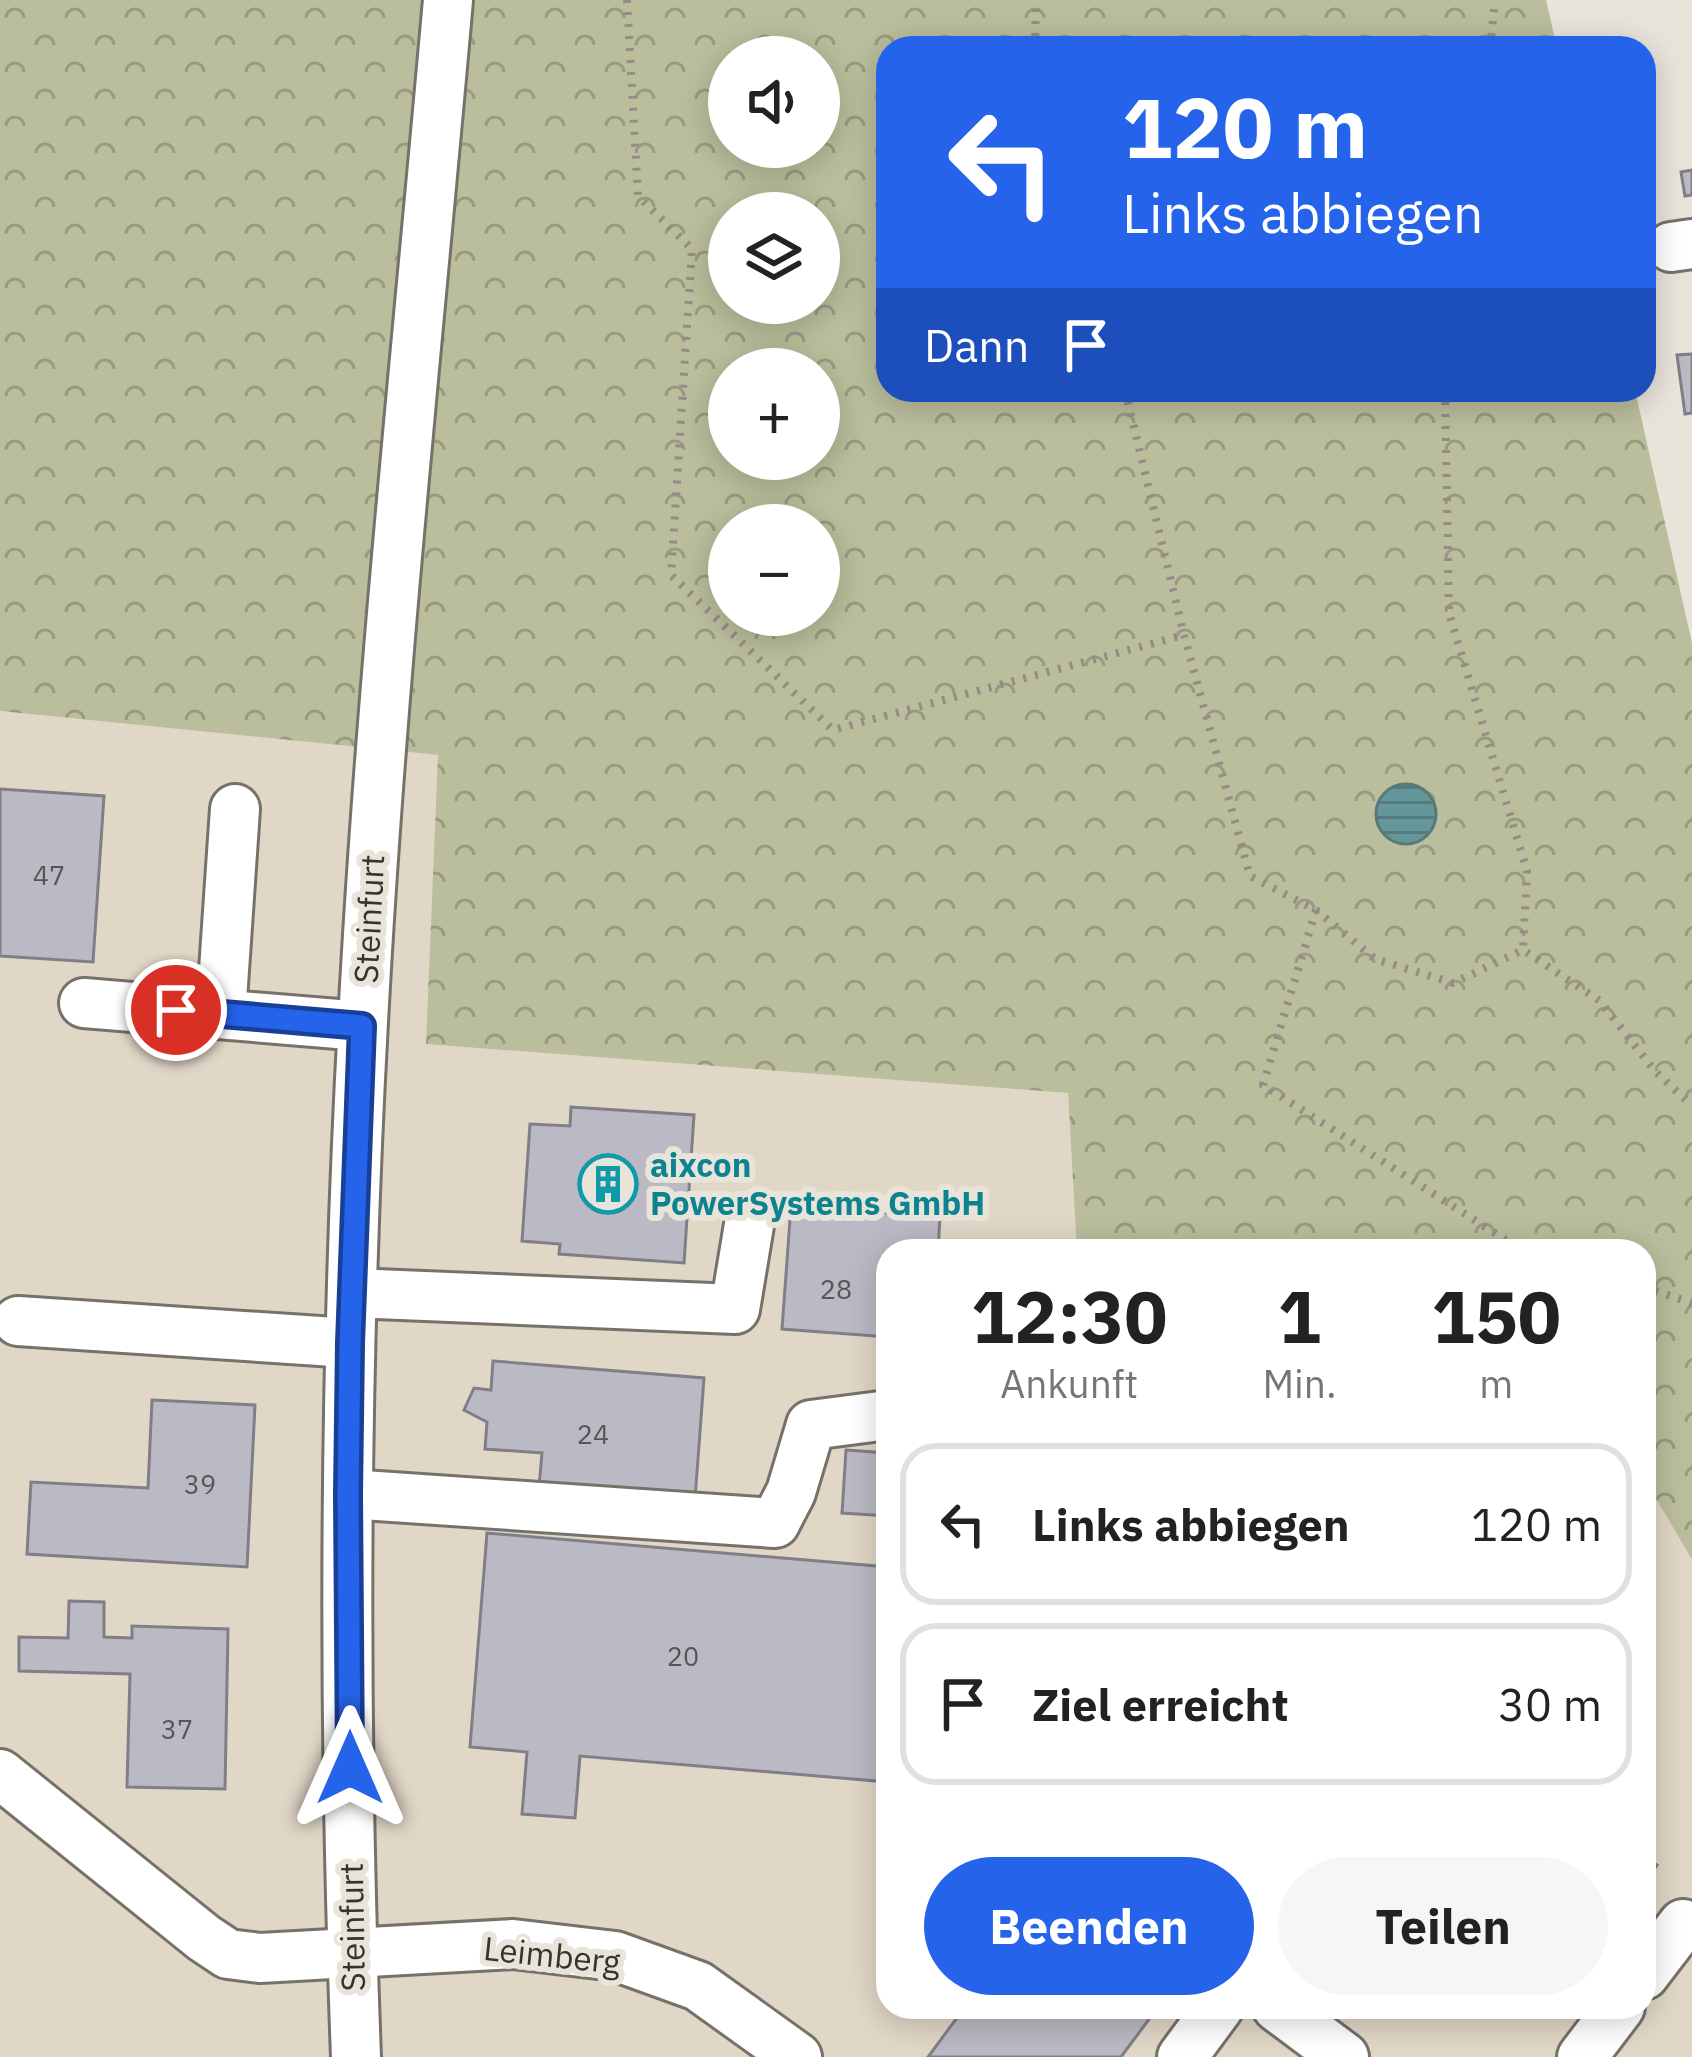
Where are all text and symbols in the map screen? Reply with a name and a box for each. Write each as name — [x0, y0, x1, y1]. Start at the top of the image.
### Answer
map controls — [708, 36, 840, 636]
button: sound — [708, 36, 840, 168]
text: 120 m — [1122, 72, 1368, 181]
icon: left — [924, 84, 1080, 240]
text: Links abbiegen — [1122, 178, 1483, 248]
button: layers — [708, 192, 840, 324]
icon: arrive — [1053, 312, 1119, 378]
text: Dann — [924, 316, 1029, 374]
button: + — [708, 348, 840, 480]
button: − — [708, 504, 840, 636]
street label: Steinfurt — [344, 853, 393, 985]
house number: 47 — [33, 857, 65, 892]
pin — [125, 959, 227, 1061]
icon: arrive — [143, 977, 209, 1043]
place label: aixcon PowerSystems GmbH — [650, 1143, 985, 1224]
building icon: aixcon PowerSystems GmbH — [577, 1153, 639, 1215]
text: 12:30 — [971, 1269, 1167, 1363]
text: 1 — [1278, 1269, 1321, 1363]
text: 150 — [1431, 1269, 1561, 1363]
house number: 28 — [820, 1271, 852, 1306]
text: Ankunft — [1000, 1358, 1138, 1409]
text: Min. — [1262, 1358, 1337, 1409]
text: m — [1479, 1358, 1513, 1409]
house number: 24 — [577, 1416, 609, 1451]
house number: 39 — [184, 1466, 216, 1501]
icon: left — [930, 1491, 996, 1557]
text: Links abbiegen — [1032, 1495, 1350, 1553]
text: 120 m — [1471, 1495, 1602, 1553]
house number: 20 — [667, 1638, 699, 1673]
icon: arrive — [930, 1671, 996, 1737]
text: Ziel erreicht — [1032, 1675, 1289, 1733]
text: 30 m — [1498, 1675, 1602, 1733]
position arrow — [287, 1705, 413, 1831]
house number: 37 — [161, 1711, 193, 1746]
button: Beenden — [924, 1857, 1254, 1995]
button: Teilen — [1278, 1857, 1608, 1995]
street label: Steinfurt — [329, 1862, 374, 1992]
street label: Leimberg — [481, 1926, 623, 1983]

